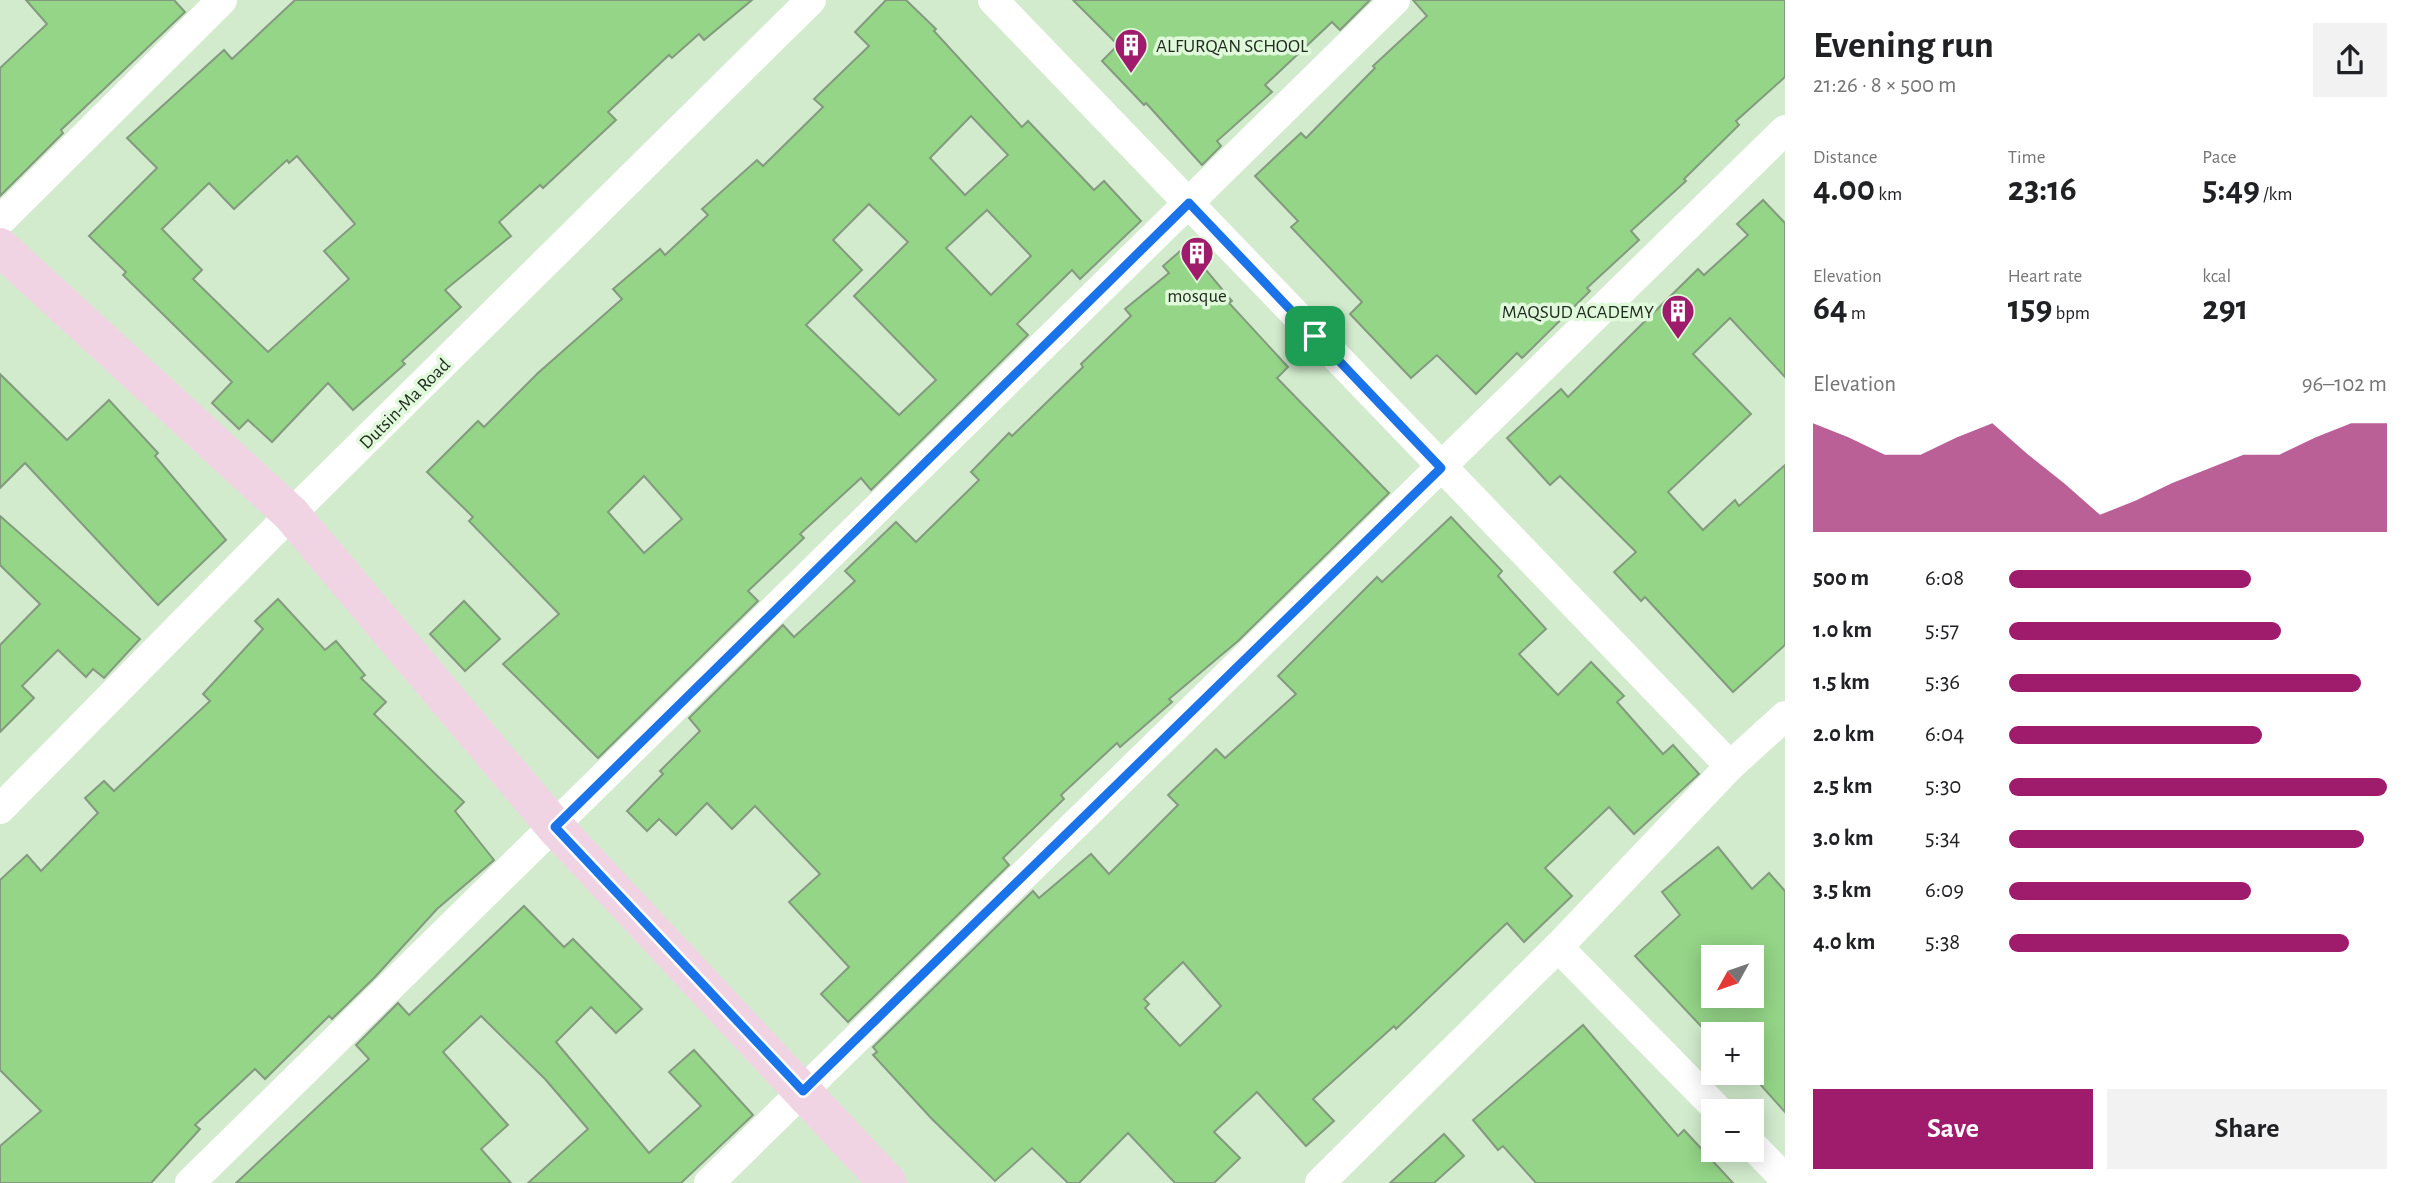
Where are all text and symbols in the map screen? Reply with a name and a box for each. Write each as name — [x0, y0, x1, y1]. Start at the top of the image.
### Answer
button: share — [2313, 23, 2387, 97]
building icon: ALFURQAN SCHOOL — [1112, 26, 1150, 75]
text: Evening run — [1813, 27, 1994, 65]
place label: ALFURQAN SCHOOL — [1156, 37, 1308, 56]
text: 21:26 · 8 × 500 m — [1813, 74, 1956, 97]
text: Distance — [1813, 148, 1877, 167]
text: Time — [2008, 148, 2046, 167]
text: Pace — [2202, 148, 2237, 167]
text: 4.00 — [1813, 172, 1875, 207]
text: 23:16 — [2008, 172, 2077, 207]
text: 5:49 — [2202, 172, 2260, 207]
text: km — [1875, 185, 1902, 204]
text: /km — [2260, 185, 2292, 204]
building icon: mosque — [1178, 234, 1216, 283]
text: Elevation — [1813, 267, 1882, 286]
text: Heart rate — [2008, 267, 2082, 286]
text: kcal — [2202, 267, 2231, 286]
place label: mosque — [1167, 287, 1227, 306]
text: 64 — [1813, 291, 1848, 326]
text: 159 — [2008, 291, 2052, 326]
text: 291 — [2202, 291, 2248, 326]
building icon: MAQSUD ACADEMY — [1659, 292, 1697, 341]
place label: MAQSUD ACADEMY — [1502, 303, 1654, 322]
text: m — [1848, 304, 1866, 323]
text: bpm — [2052, 304, 2090, 323]
pin — [1285, 306, 1345, 366]
icon: arrive — [1296, 317, 1334, 355]
street label: Dutsin-Ma Road — [356, 355, 454, 453]
text: Elevation — [1813, 373, 1896, 396]
text: 96–102 m — [2302, 373, 2387, 396]
text: 500 m — [1813, 567, 1869, 590]
text: 6:08 — [1925, 567, 1964, 590]
text: 1.0 km — [1813, 619, 1872, 642]
text: 5:57 — [1925, 619, 1959, 642]
text: 1.5 km — [1813, 671, 1870, 694]
text: 5:36 — [1925, 671, 1960, 694]
text: 2.0 km — [1813, 723, 1875, 746]
text: 6:04 — [1925, 723, 1964, 746]
text: 2.5 km — [1813, 775, 1872, 798]
text: 5:30 — [1925, 775, 1962, 798]
text: 3.0 km — [1813, 827, 1874, 850]
text: 5:34 — [1925, 827, 1960, 850]
text: 3.5 km — [1813, 879, 1872, 902]
text: 6:09 — [1925, 879, 1964, 902]
text: 4.0 km — [1813, 931, 1875, 954]
text: 5:38 — [1925, 931, 1960, 954]
north arrow — [1701, 945, 1764, 1008]
map controls — [1701, 945, 1764, 1162]
button: + — [1701, 1022, 1764, 1085]
button: Save — [1813, 1089, 2093, 1169]
button: Share — [2107, 1089, 2387, 1169]
button: − — [1701, 1099, 1764, 1162]

